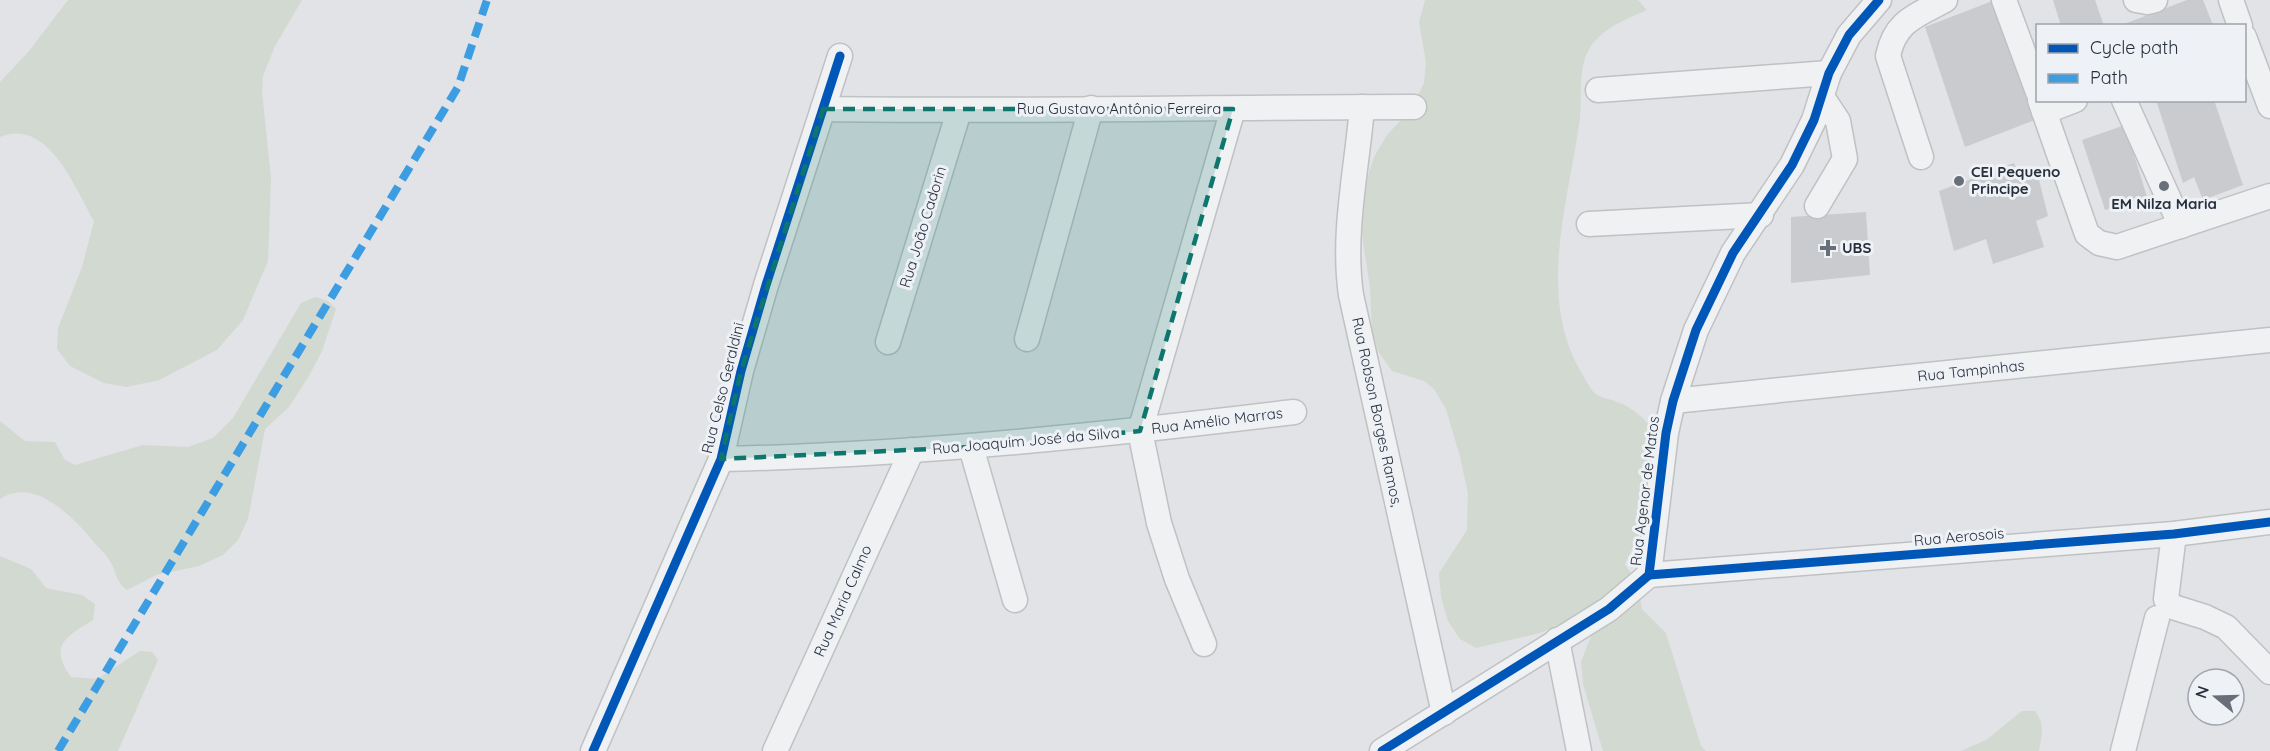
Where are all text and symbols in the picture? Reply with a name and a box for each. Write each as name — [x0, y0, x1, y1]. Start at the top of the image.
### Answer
legend — [2036, 24, 2246, 102]
text: Cycle path — [2090, 36, 2178, 59]
text: Path — [2090, 66, 2128, 89]
street label: Rua Gustavo Antônio Ferreira — [1017, 99, 1221, 118]
place label: CEI Pequeno Principe — [1971, 162, 2060, 198]
street label: Rua João Cadorin — [895, 164, 950, 290]
marker: CEI Pequeno Principe — [1952, 174, 1966, 188]
marker: EM Nilza Maria — [2157, 179, 2171, 193]
place label: EM Nilza Maria — [2111, 194, 2217, 213]
place label: UBS — [1842, 238, 1871, 257]
marker: UBS — [1819, 239, 1837, 257]
street label: Rua Robson Borges Ramos, — [1348, 315, 1407, 509]
street label: Rua Celso Geraldini — [697, 320, 748, 455]
street label: Rua Tampinhas — [1916, 355, 2025, 386]
street label: Rua Amélio Marras — [1150, 403, 1284, 438]
street label: Rua Agenor de Matos — [1626, 415, 1663, 567]
street label: Rua Joaquim José da Silva — [931, 423, 1121, 458]
street label: Rua Aerosois — [1913, 523, 2005, 550]
street label: Rua Maria Calmo — [809, 542, 876, 660]
north arrow — [2186, 667, 2246, 727]
text: N — [2190, 683, 2213, 701]

